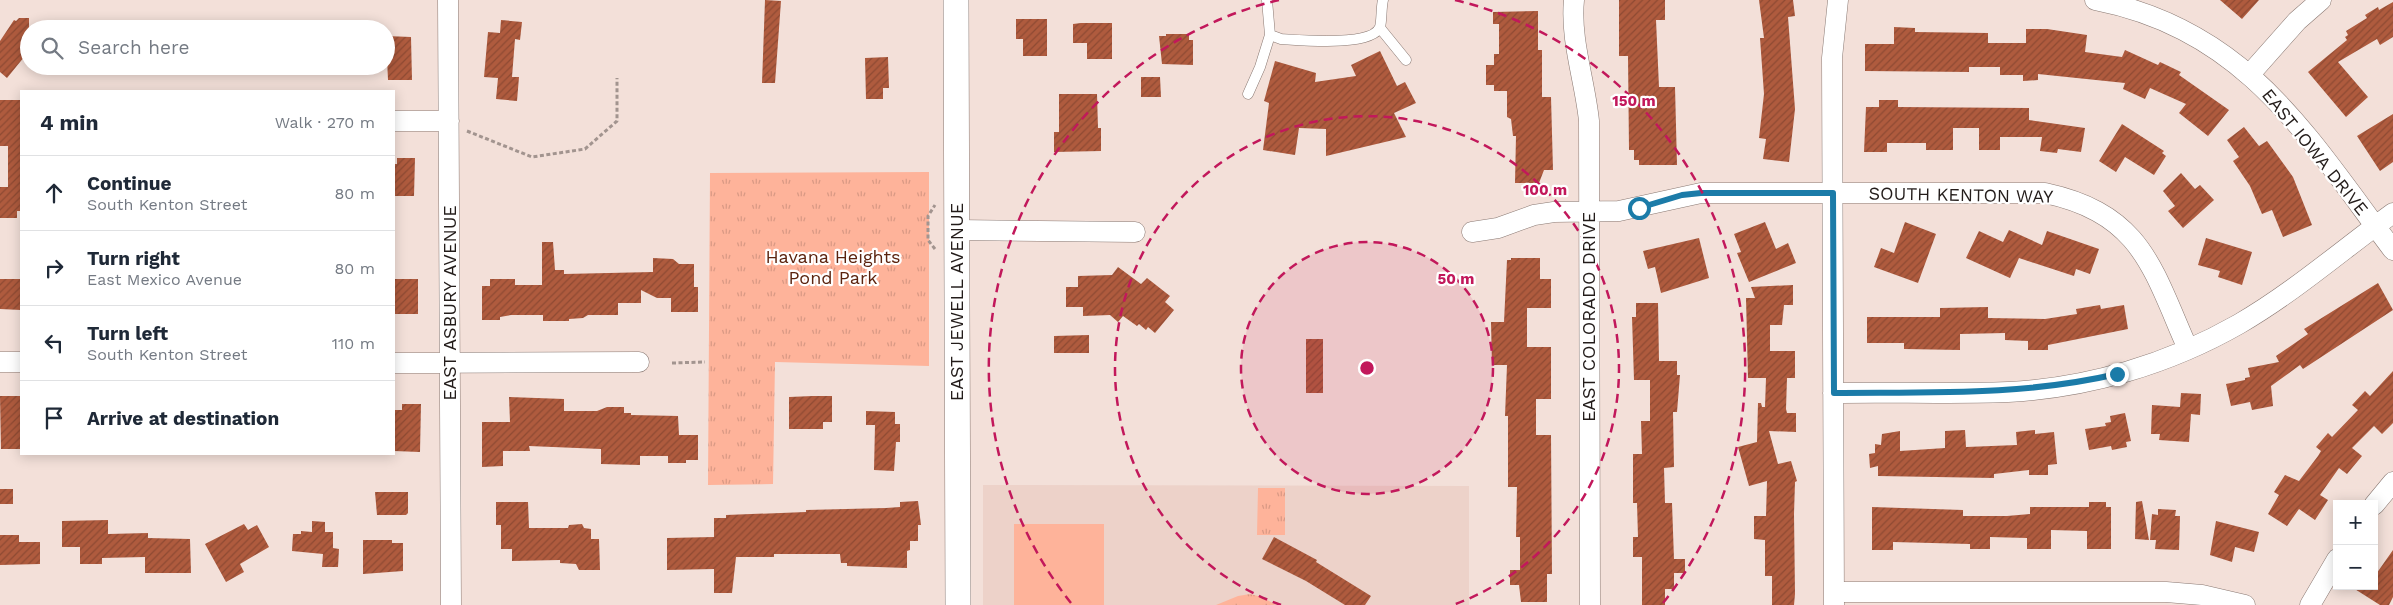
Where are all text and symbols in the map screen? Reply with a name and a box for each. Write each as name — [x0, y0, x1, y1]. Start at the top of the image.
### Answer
search box — [20, 20, 395, 75]
icon: search — [38, 34, 66, 62]
text: Search here — [78, 36, 189, 59]
street label: EAST IOWA DRIVE — [2258, 84, 2373, 219]
text: 150 m — [1612, 92, 1656, 110]
text: 4 min — [40, 110, 98, 135]
text: Walk · 270 m — [275, 113, 375, 132]
text: Continue — [87, 172, 171, 195]
icon: ahead — [40, 179, 68, 207]
text: 100 m — [1523, 181, 1567, 199]
street label: SOUTH KENTON WAY — [1868, 182, 2054, 207]
text: 80 m — [334, 184, 375, 203]
text: South Kenton Street — [87, 195, 247, 214]
route start — [1628, 197, 1651, 220]
street label: EAST JEWELL AVENUE — [946, 203, 967, 401]
street label: EAST ASBURY AVENUE — [439, 205, 460, 401]
street label: EAST COLORADO DRIVE — [1578, 212, 1599, 422]
park label: Havana Heights Pond Park — [765, 246, 901, 288]
text: Turn right — [87, 247, 180, 270]
icon: right — [40, 254, 68, 282]
text: 80 m — [334, 259, 375, 278]
text: East Mexico Avenue — [87, 270, 242, 289]
text: 50 m — [1438, 270, 1474, 288]
text: Turn left — [87, 322, 168, 345]
icon: left — [40, 329, 68, 357]
text: 110 m — [332, 334, 375, 353]
text: South Kenton Street — [87, 345, 247, 364]
centre of rings — [1358, 359, 1376, 377]
route end — [2106, 363, 2129, 386]
icon: arrive — [40, 404, 68, 432]
text: Arrive at destination — [87, 407, 279, 430]
map controls — [2333, 500, 2378, 590]
button: + — [2333, 500, 2378, 545]
button: − — [2333, 545, 2378, 590]

